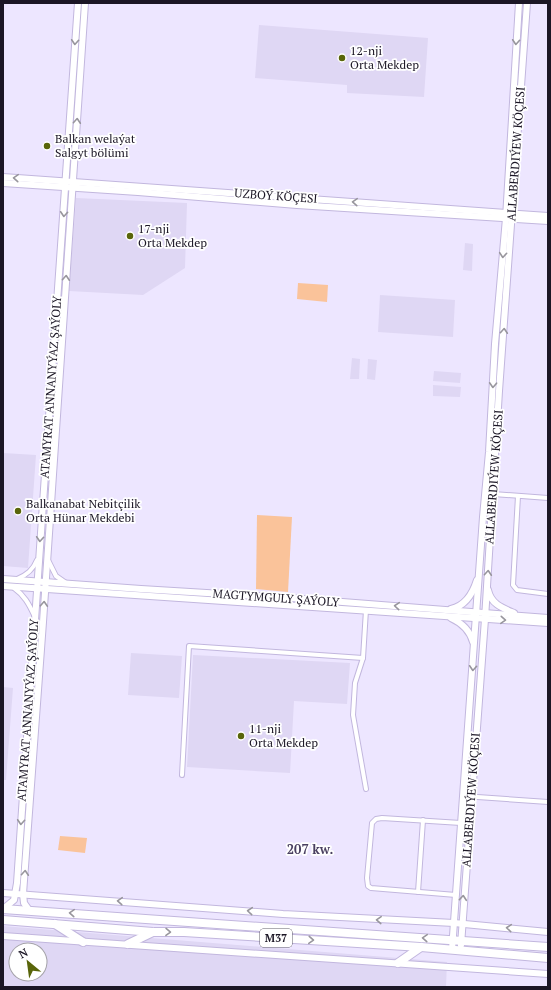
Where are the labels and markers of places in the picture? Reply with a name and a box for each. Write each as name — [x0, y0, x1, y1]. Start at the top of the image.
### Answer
place label: 12-nji Orta Mekdep — [350, 43, 419, 72]
marker: 12-nji Orta Mekdep — [337, 53, 347, 63]
place label: Balkan welaýat Salgyt bölümi — [55, 131, 136, 160]
marker: Balkan welaýat Salgyt bölümi — [42, 141, 52, 151]
place label: 17-nji Orta Mekdep — [138, 221, 207, 250]
marker: 17-nji Orta Mekdep — [125, 231, 135, 241]
place label: Balkanabat Nebitçilik Orta Hünar Mekdebi — [26, 496, 141, 525]
marker: Balkanabat Nebitçilik Orta Hünar Mekdebi — [13, 506, 23, 516]
place label: 11-nji Orta Mekdep — [249, 721, 318, 750]
marker: 11-nji Orta Mekdep — [236, 731, 246, 741]

